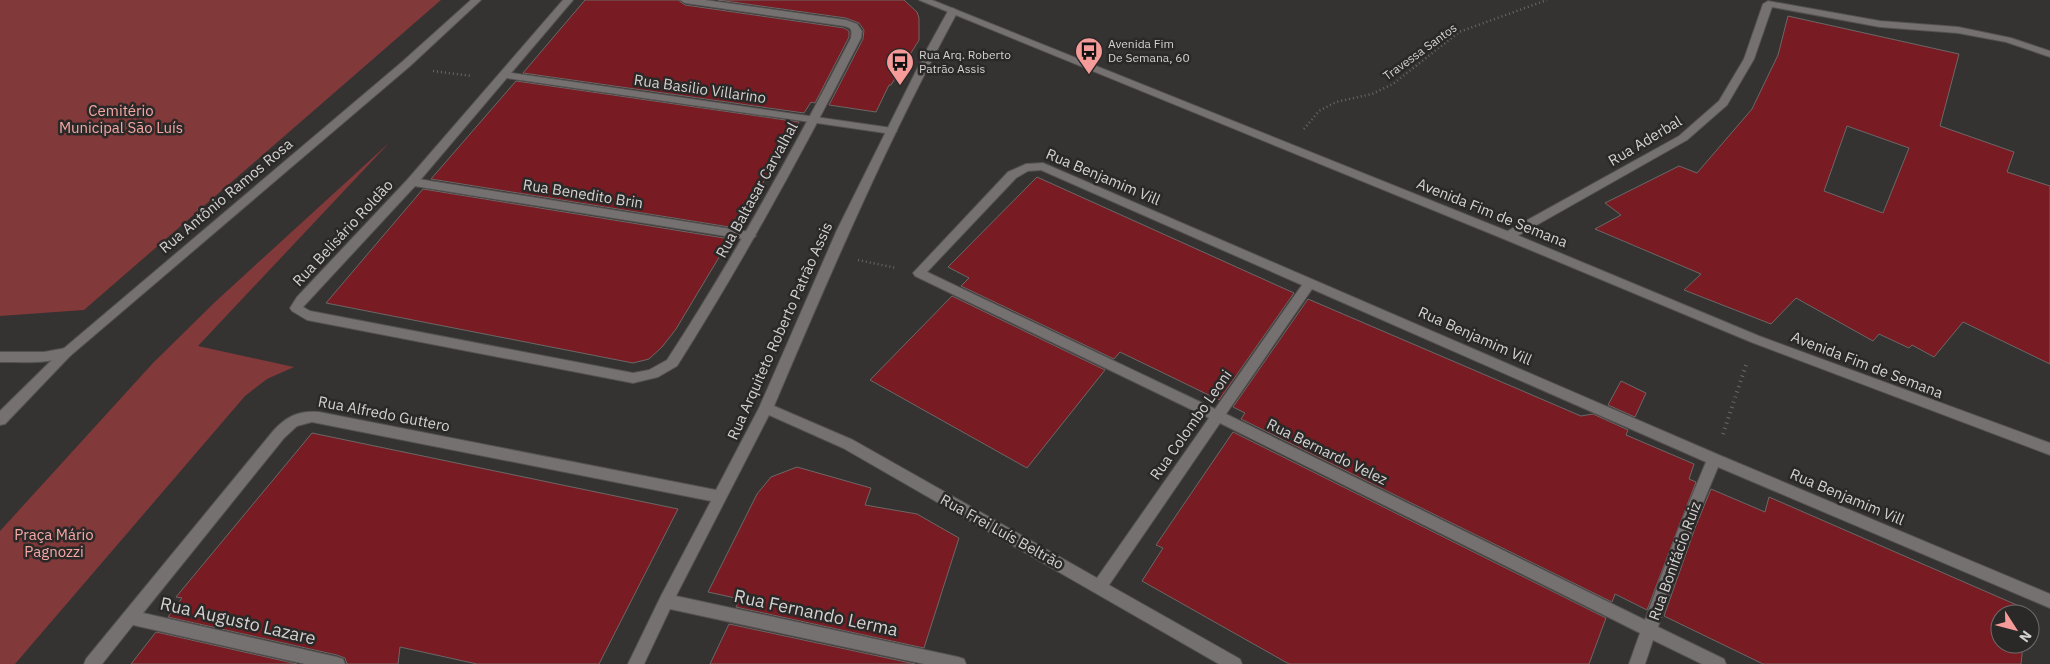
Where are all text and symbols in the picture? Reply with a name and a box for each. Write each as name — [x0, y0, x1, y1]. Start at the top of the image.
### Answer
street label: Travessa Santos — [1380, 20, 1459, 83]
bus stop icon: Avenida Fim De Semana, 60 — [1074, 36, 1104, 75]
place label: Avenida Fim De Semana, 60 — [1108, 36, 1190, 65]
bus stop icon: Rua Arq. Roberto Patrão Assis — [885, 47, 915, 86]
place label: Rua Arq. Roberto Patrão Assis — [919, 47, 1011, 76]
street label: Rua Basilio Villarino — [633, 70, 767, 107]
park label: Cemitério Municipal São Luís — [59, 101, 183, 137]
street label: Rua Aderbal — [1604, 111, 1685, 170]
street label: Rua Baltasar Carvalhal — [711, 119, 802, 261]
street label: Rua Antônio Ramos Rosa — [155, 134, 296, 257]
street label: Rua Benjamim Vill — [1043, 144, 1163, 209]
street label: Avenida Fim de Semana — [1414, 174, 1570, 252]
street label: Rua Belisário Roldão — [288, 175, 397, 290]
street label: Rua Benedito Brin — [522, 175, 645, 212]
street label: Rua Arquiteto Roberto Patrão Assis — [723, 219, 836, 443]
street label: Rua Benjamim Vill — [1415, 302, 1535, 369]
street label: Avenida Fim de Semana — [1789, 327, 1946, 402]
street label: Rua Colombo Leoni — [1146, 366, 1236, 483]
street label: Rua Alfredo Guttero — [317, 391, 452, 436]
street label: Rua Bernardo Velez — [1264, 414, 1391, 489]
street label: Rua Benjamim Vill — [1787, 464, 1907, 529]
street label: Rua Frei Luís Beltrão — [937, 490, 1067, 573]
street label: Rua Bonifácio Ruiz — [1644, 499, 1705, 623]
park label: Praça Mário Pagnozzi — [14, 525, 94, 561]
street label: Rua Fernando Lerma — [732, 584, 901, 641]
street label: Rua Augusto Lazare — [158, 591, 318, 650]
north arrow — [1990, 604, 2040, 654]
text: N — [2015, 627, 2036, 646]

